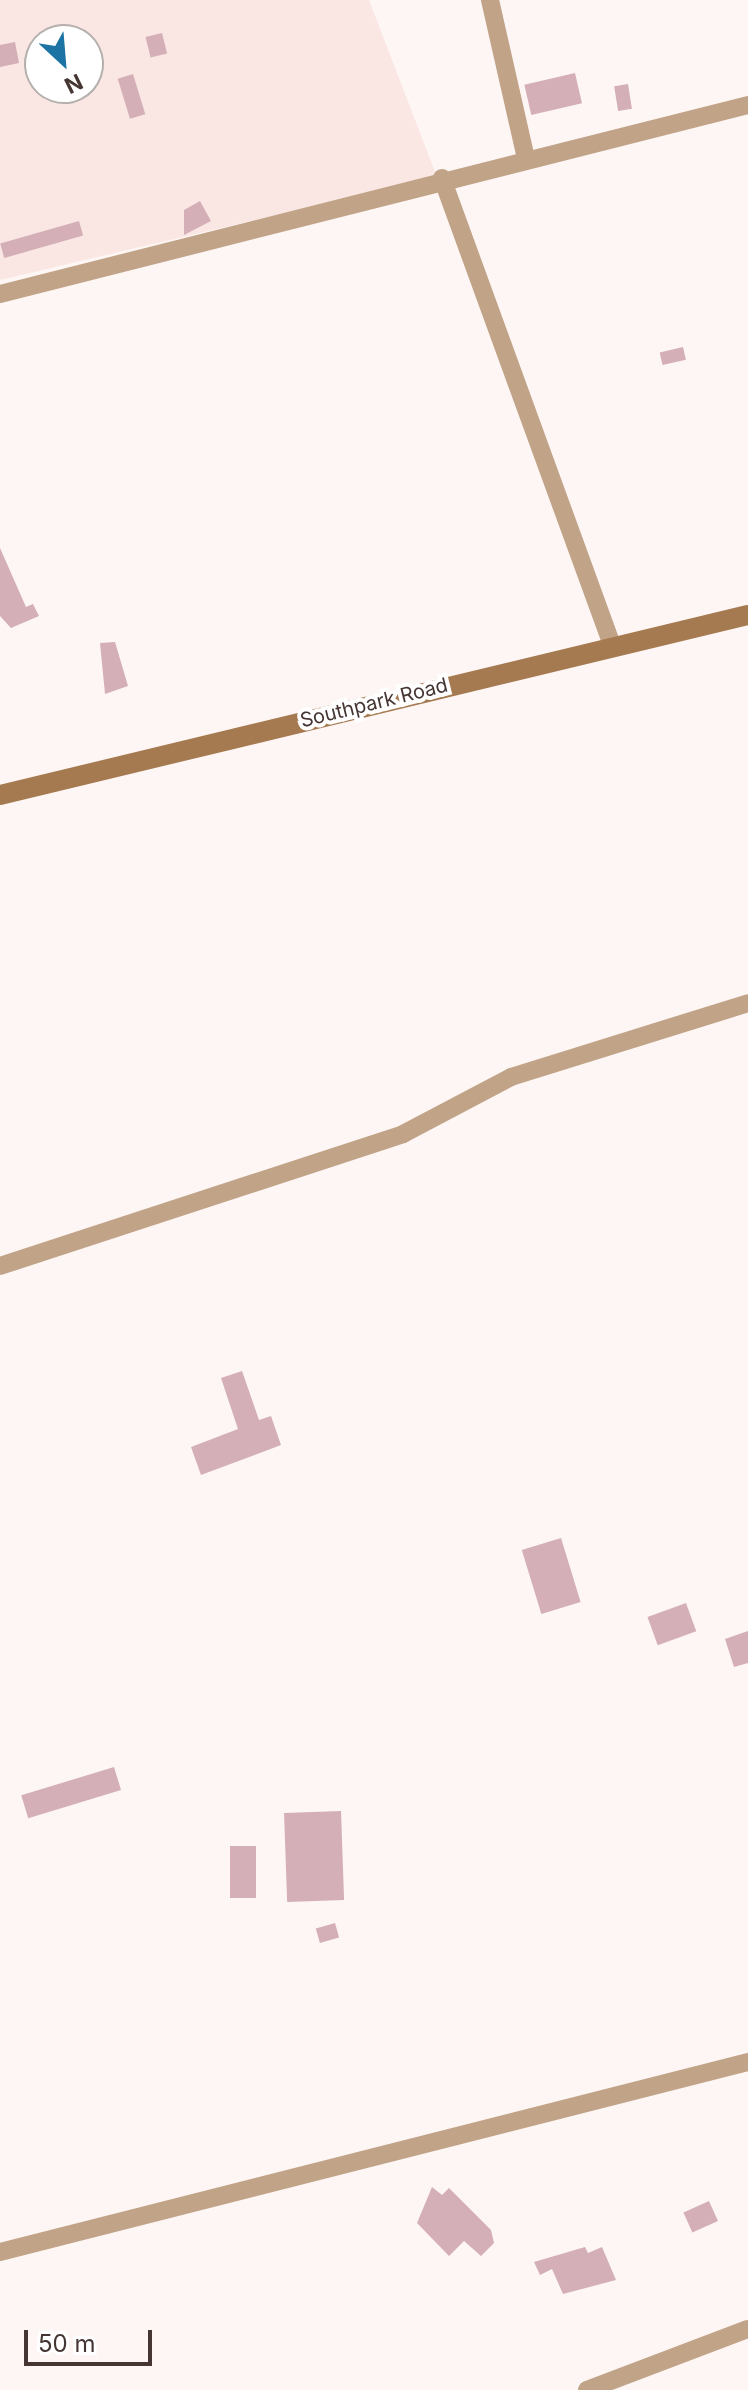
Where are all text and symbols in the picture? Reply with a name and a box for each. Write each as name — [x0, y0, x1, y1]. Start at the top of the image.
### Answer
north arrow — [24, 24, 104, 104]
text: N — [60, 68, 87, 99]
street label: Southpark Road — [298, 673, 450, 733]
scale bar — [28, 2314, 156, 2364]
text: 50 m — [38, 2329, 96, 2358]

